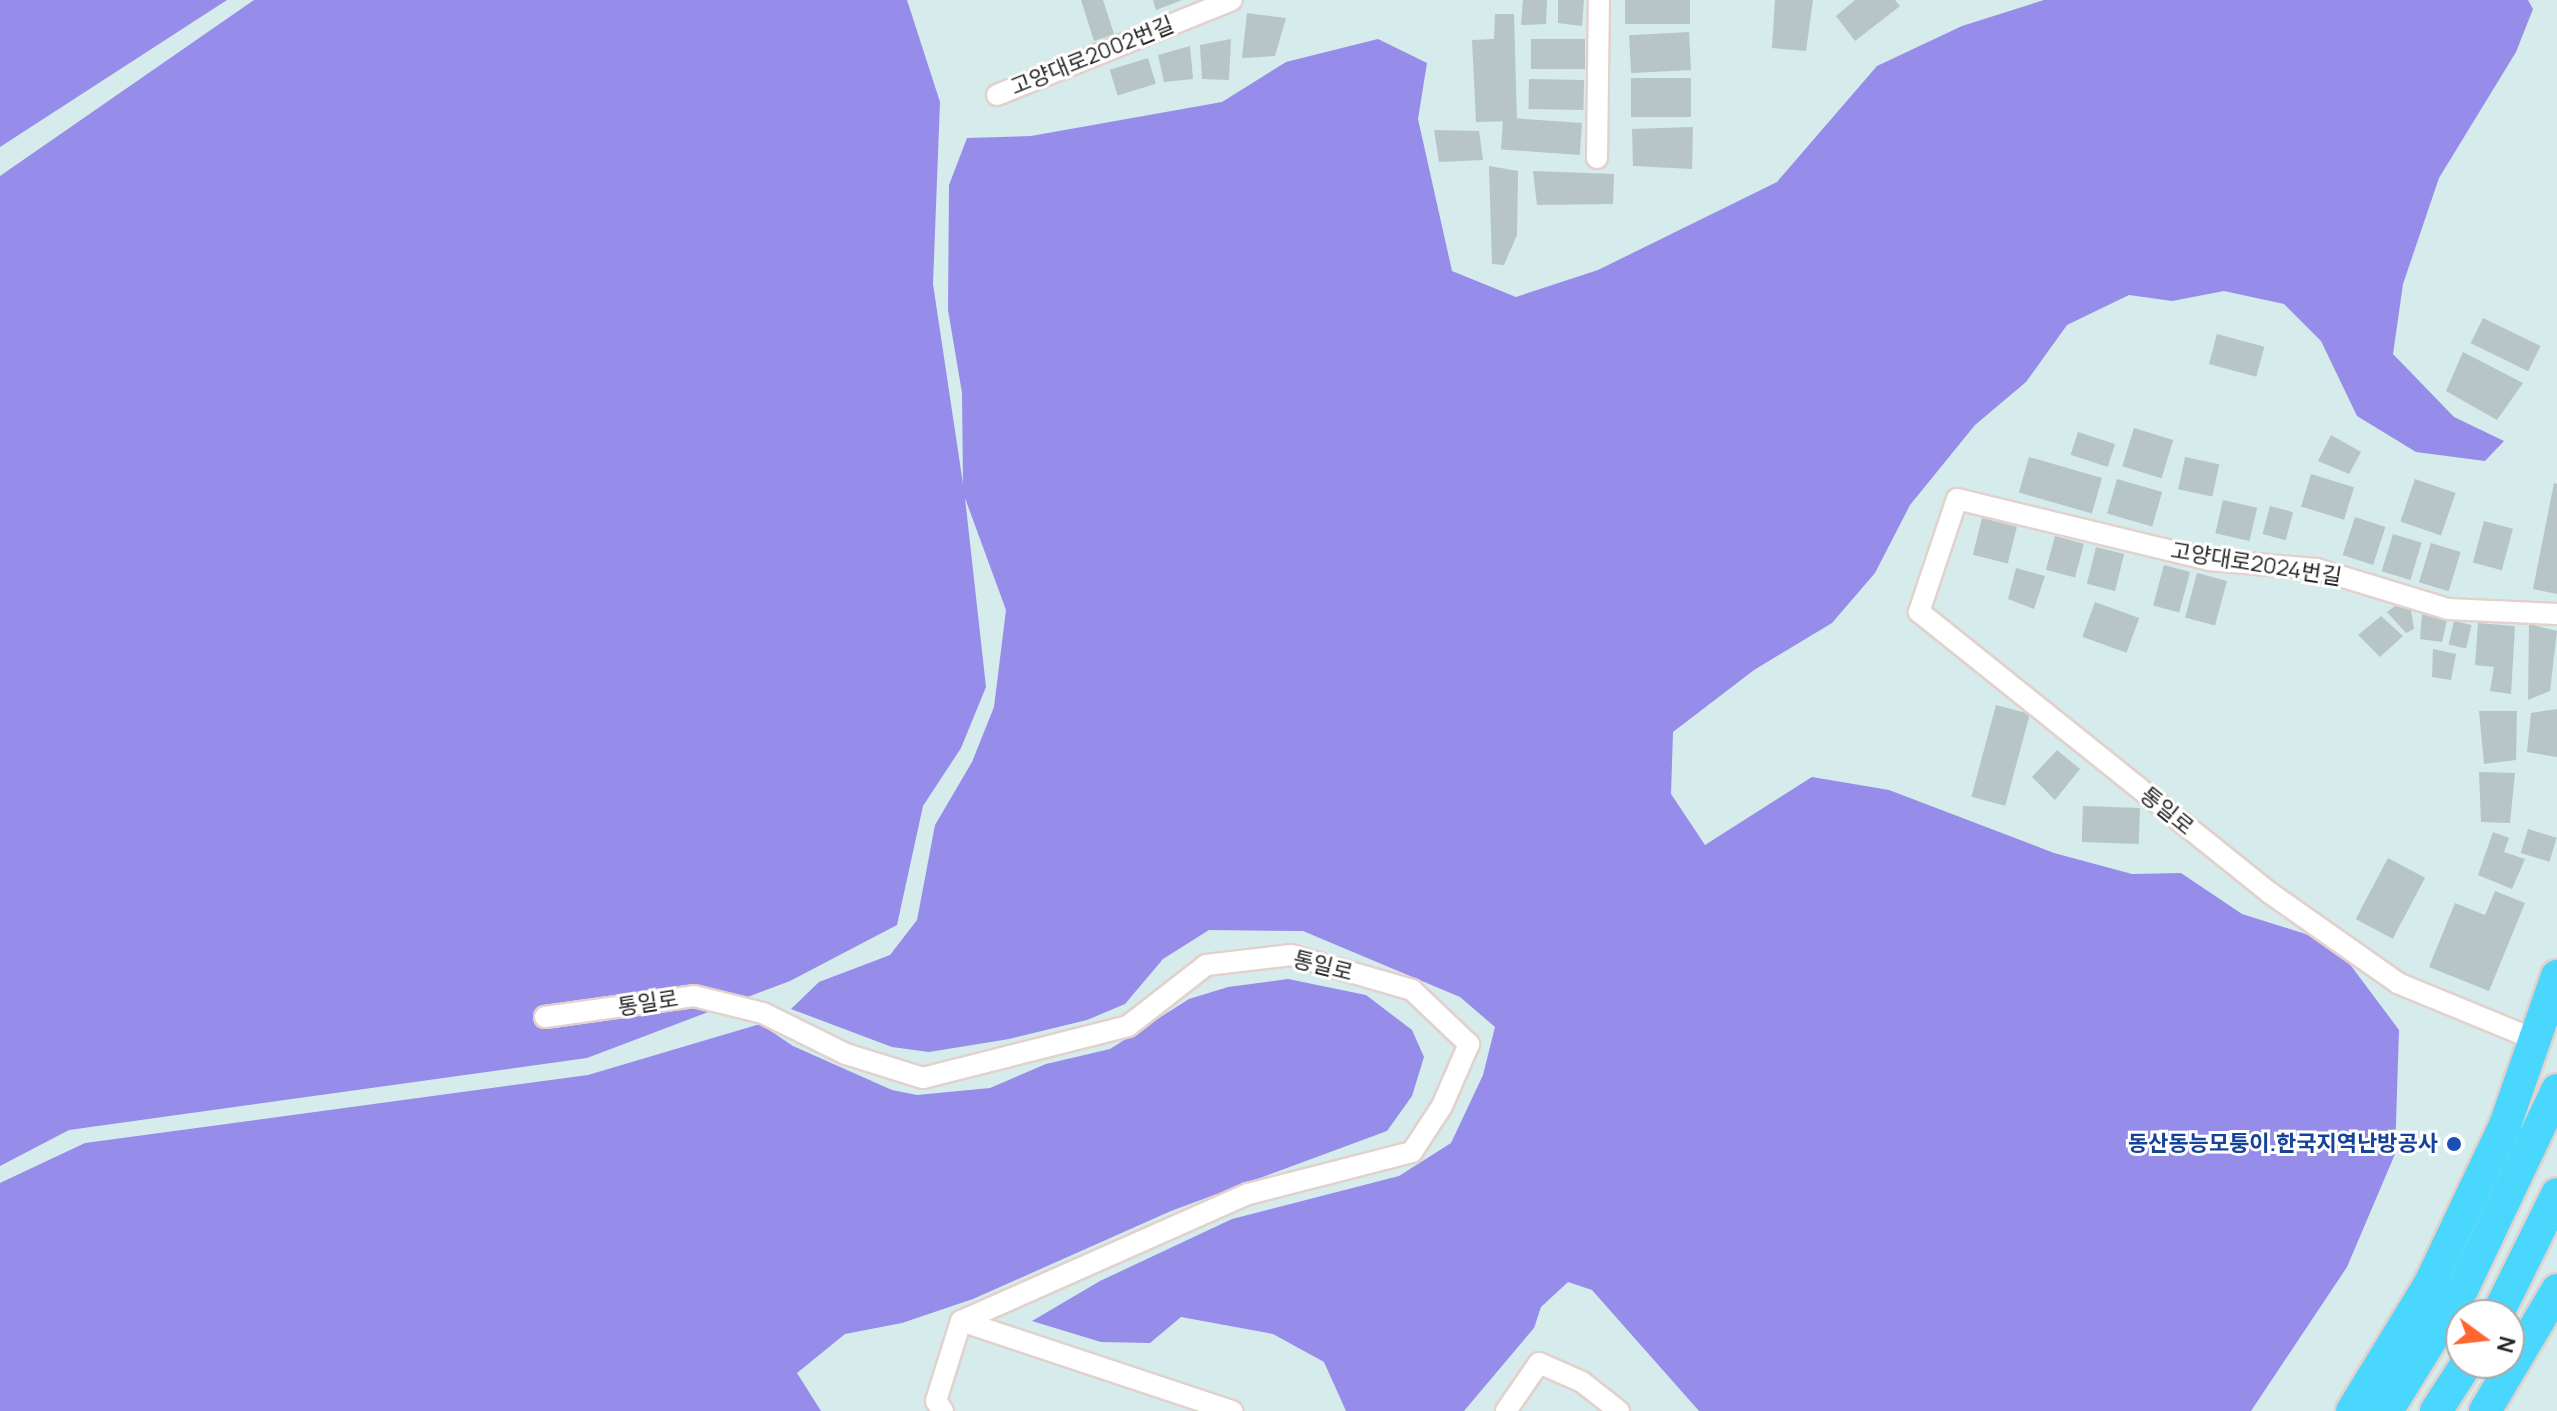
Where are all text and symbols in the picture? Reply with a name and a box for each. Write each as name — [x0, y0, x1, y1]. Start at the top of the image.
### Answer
street label: 고양대로2002번길 — [1007, 11, 1177, 101]
street label: 고양대로2024번길 — [2169, 537, 2343, 591]
street label: 통일로 — [2135, 782, 2199, 840]
street label: 통일로 — [1290, 946, 1356, 986]
street label: 통일로 — [616, 985, 680, 1021]
place label: 동산동능모퉁이.한국지역난방공사 — [2128, 1131, 2438, 1157]
marker: 동산동능모퉁이.한국지역난방공사 — [2445, 1135, 2463, 1153]
north arrow — [2445, 1299, 2525, 1379]
text: N — [2490, 1333, 2523, 1356]

